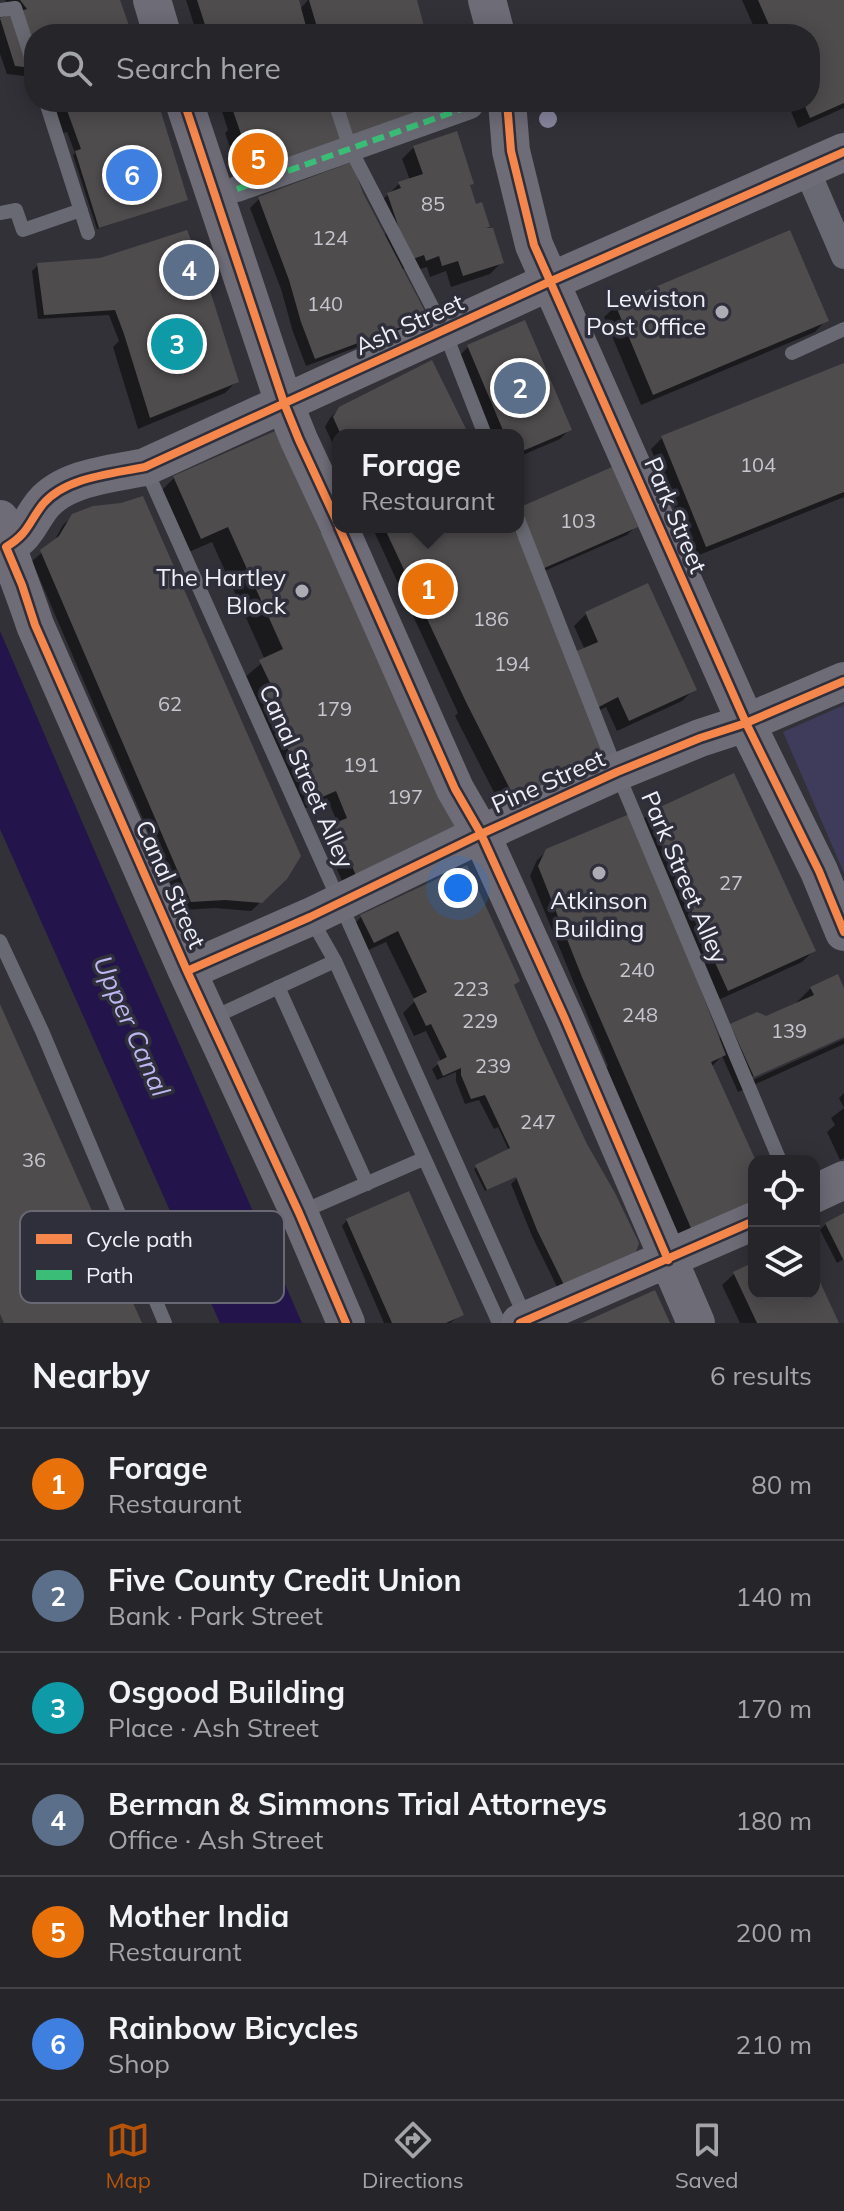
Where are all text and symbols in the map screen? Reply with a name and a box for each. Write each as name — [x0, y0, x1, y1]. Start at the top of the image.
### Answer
search box — [24, 24, 820, 112]
icon: search — [52, 46, 96, 90]
text: Search here — [116, 49, 281, 87]
pin: 5 — [232, 129, 284, 189]
pin: 6 — [106, 145, 158, 205]
house number: 85 — [421, 191, 445, 216]
house number: 124 — [312, 225, 348, 250]
pin: 4 — [163, 240, 215, 300]
place label: Lewiston Post Office — [586, 283, 706, 341]
street label: Ash Street — [350, 287, 468, 361]
house number: 140 — [307, 291, 343, 316]
marker: Lewiston Post Office — [713, 303, 731, 321]
pin: 3 — [151, 314, 203, 374]
pin: 2 — [494, 358, 546, 418]
popup — [332, 429, 524, 533]
text: Forage — [361, 446, 461, 484]
street label: Park Street — [638, 452, 714, 578]
house number: 104 — [740, 452, 776, 477]
text: Restaurant — [361, 484, 495, 517]
house number: 103 — [560, 508, 596, 533]
pin: 1 — [402, 559, 454, 619]
place label: The Hartley Block — [156, 562, 287, 620]
marker: The Hartley Block — [293, 582, 311, 600]
house number: 186 — [473, 606, 509, 631]
house number: 194 — [494, 651, 530, 676]
street label: Canal Street Alley — [253, 679, 361, 873]
house number: 62 — [158, 691, 182, 716]
house number: 179 — [316, 696, 352, 721]
street label: Pine Street — [487, 743, 609, 819]
house number: 191 — [343, 752, 379, 777]
house number: 197 — [387, 784, 423, 809]
street label: Park Street Alley — [635, 786, 735, 968]
street label: Canal Street — [129, 815, 213, 953]
marker: Atkinson Building — [590, 864, 608, 882]
your location — [438, 868, 478, 908]
house number: 27 — [719, 870, 743, 895]
place label: Atkinson Building — [550, 885, 648, 943]
water label: Upper Canal — [86, 951, 178, 1102]
house number: 240 — [619, 957, 655, 982]
house number: 223 — [453, 976, 489, 1001]
house number: 248 — [622, 1002, 658, 1027]
house number: 229 — [462, 1008, 498, 1033]
house number: 139 — [771, 1018, 807, 1043]
house number: 239 — [475, 1053, 511, 1078]
house number: 247 — [520, 1109, 556, 1134]
house number: 36 — [22, 1147, 46, 1172]
map controls — [748, 1155, 820, 1299]
button: locate — [748, 1155, 820, 1227]
legend — [20, 1211, 284, 1303]
text: Cycle path — [86, 1225, 193, 1253]
button: layers — [748, 1227, 820, 1299]
text: Path — [86, 1261, 134, 1289]
text: Nearby — [32, 1354, 150, 1397]
text: 6 results — [710, 1359, 812, 1392]
text: Forage — [108, 1449, 208, 1487]
text: 1 — [50, 1468, 66, 1501]
text: 80 m — [751, 1468, 812, 1501]
text: Restaurant — [108, 1487, 242, 1520]
text: Five County Credit Union — [108, 1561, 462, 1599]
text: 2 — [50, 1580, 66, 1613]
text: 140 m — [736, 1580, 812, 1613]
text: Bank · Park Street — [108, 1599, 323, 1632]
text: Osgood Building — [108, 1673, 345, 1711]
text: 3 — [50, 1692, 66, 1725]
text: 170 m — [736, 1692, 812, 1725]
text: Place · Ash Street — [108, 1711, 319, 1744]
text: Berman & Simmons Trial Attorneys — [108, 1785, 607, 1823]
text: 4 — [50, 1804, 66, 1837]
text: 180 m — [736, 1804, 812, 1837]
text: Office · Ash Street — [108, 1823, 323, 1856]
text: Mother India — [108, 1897, 289, 1935]
text: 5 — [50, 1916, 66, 1949]
text: 200 m — [736, 1916, 812, 1949]
text: Restaurant — [108, 1935, 242, 1968]
text: Rainbow Bicycles — [108, 2009, 359, 2047]
text: 6 — [50, 2028, 66, 2061]
text: 210 m — [736, 2028, 812, 2061]
text: Shop — [108, 2047, 170, 2080]
tab: Map — [106, 2118, 151, 2194]
tab: Directions — [362, 2118, 464, 2194]
tab: Saved — [675, 2118, 738, 2194]

